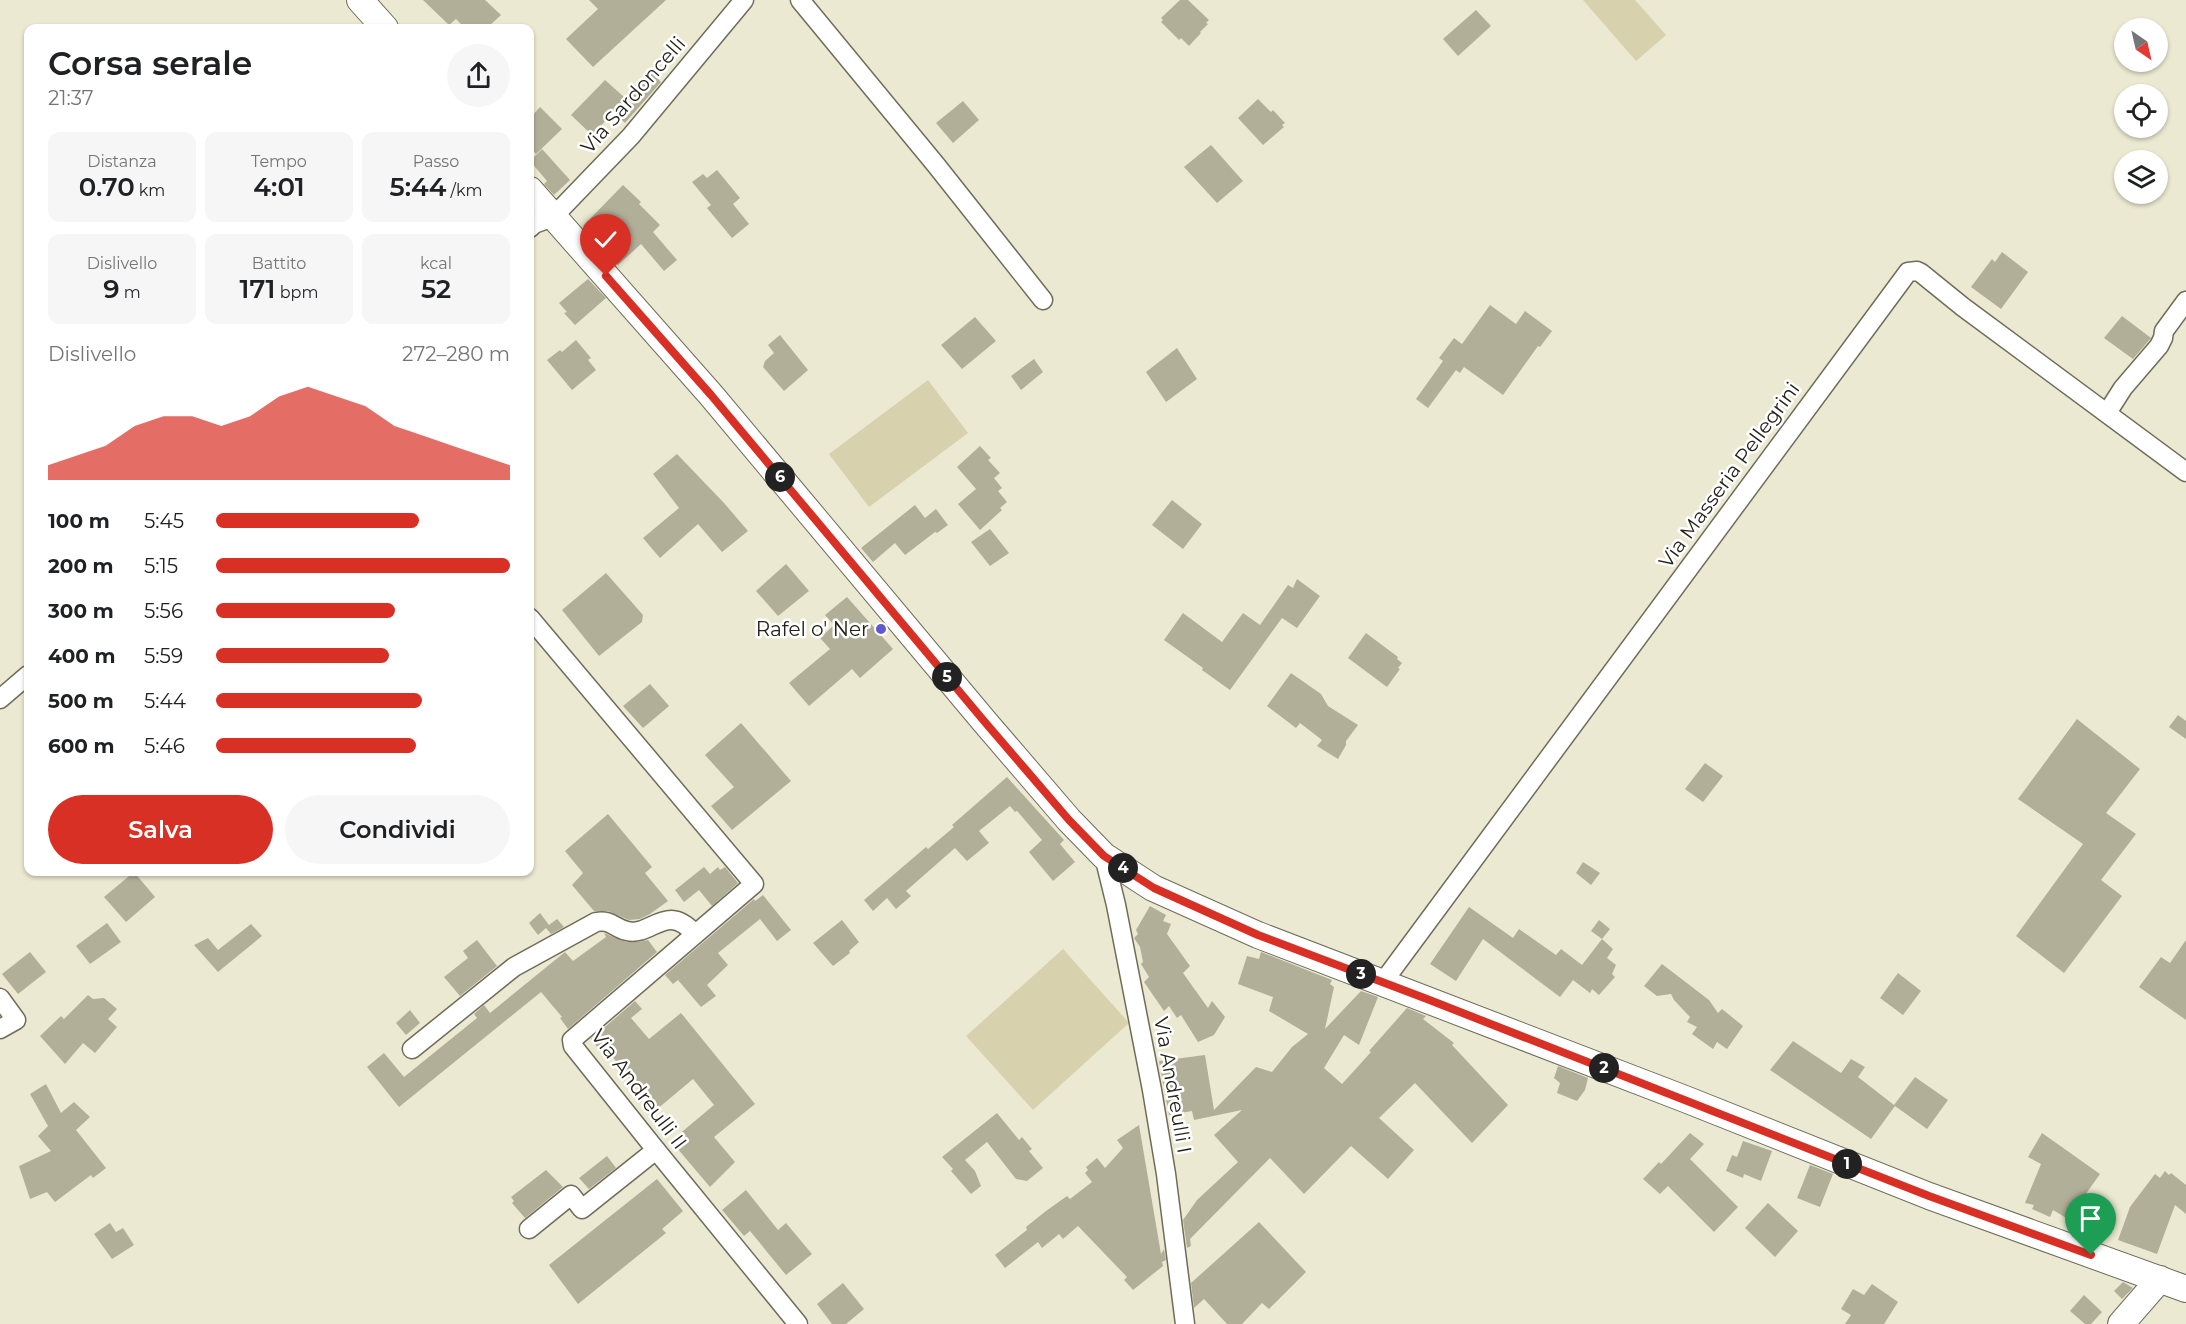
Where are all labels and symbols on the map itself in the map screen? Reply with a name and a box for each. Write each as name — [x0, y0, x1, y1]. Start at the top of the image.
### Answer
north arrow — [2114, 18, 2168, 72]
street label: Via Sardoncelli — [576, 32, 690, 158]
pin — [580, 214, 631, 276]
street label: Via Masseria Pellegrini — [1654, 377, 1804, 573]
pin: 6 — [765, 462, 795, 492]
place label: Rafel o' Ner — [756, 617, 869, 641]
marker: Rafel o' Ner — [874, 622, 888, 636]
pin: 5 — [932, 662, 962, 692]
pin: 4 — [1108, 853, 1138, 883]
pin: 3 — [1346, 959, 1376, 989]
street label: Via Andreulli I — [1149, 1015, 1197, 1155]
street label: Via Andreulli II — [586, 1024, 692, 1154]
pin: 2 — [1589, 1053, 1619, 1083]
pin: 1 — [1832, 1149, 1862, 1179]
pin — [2065, 1193, 2116, 1255]

